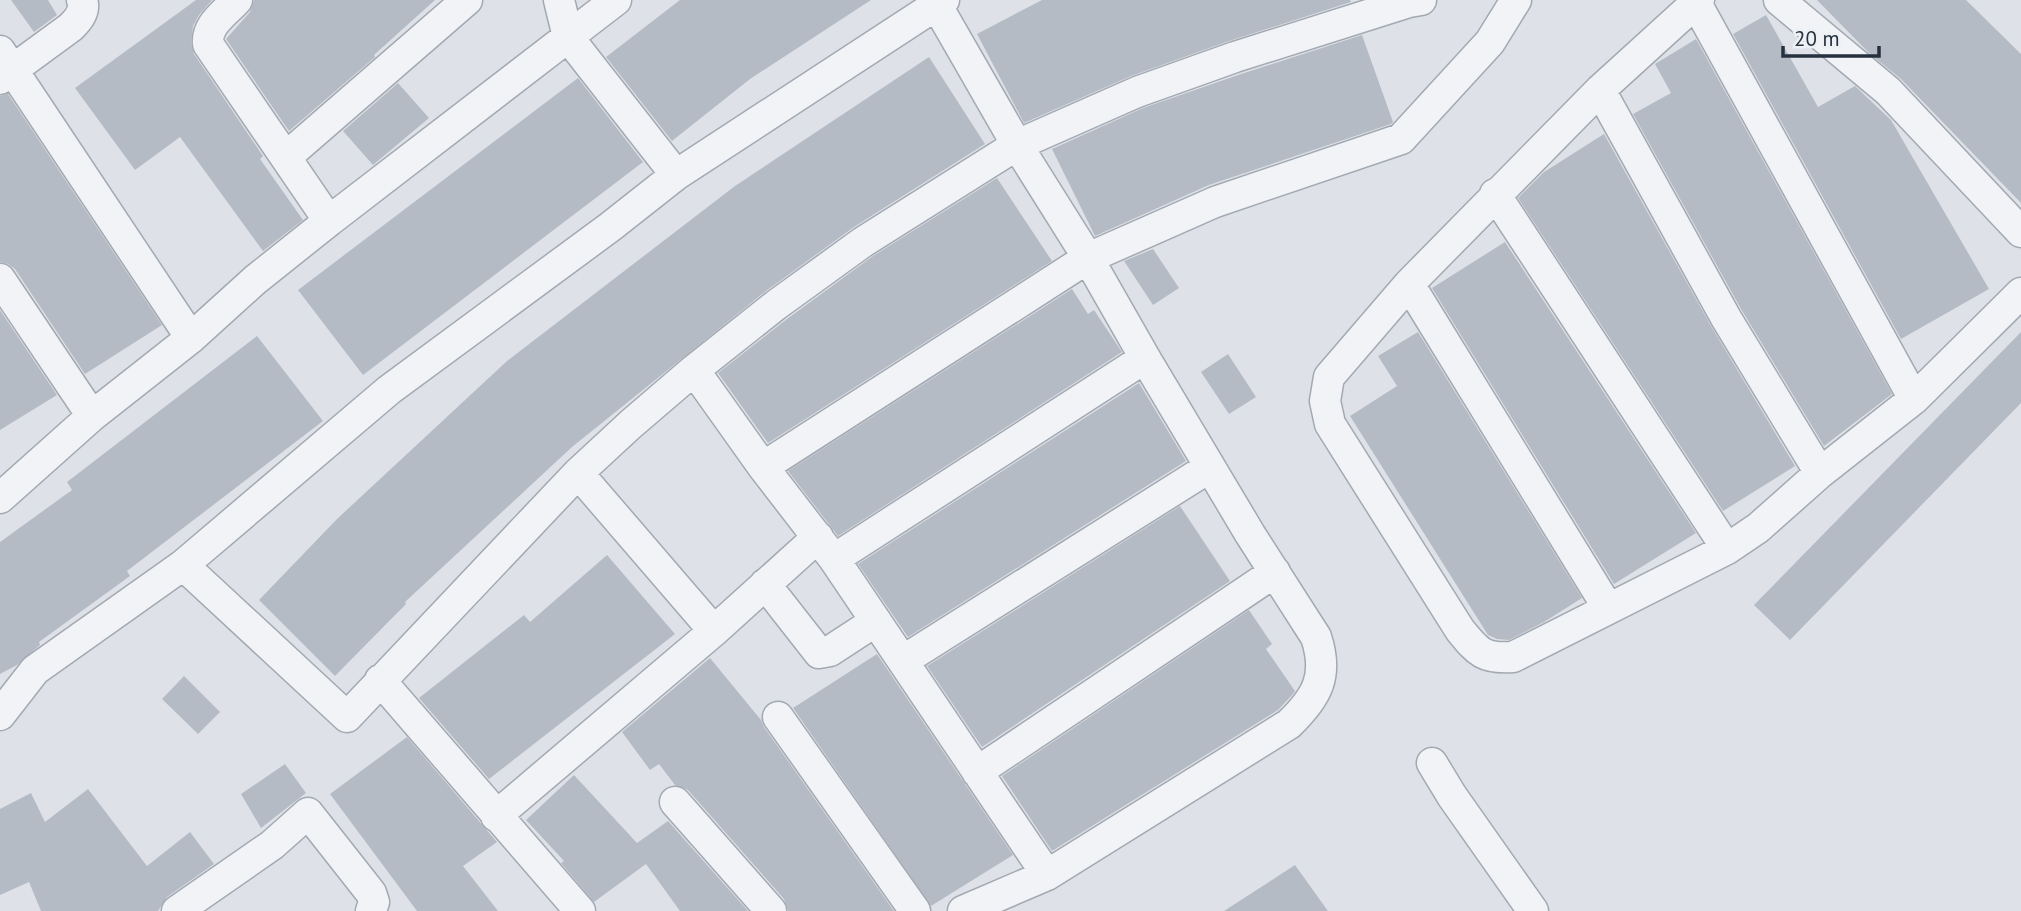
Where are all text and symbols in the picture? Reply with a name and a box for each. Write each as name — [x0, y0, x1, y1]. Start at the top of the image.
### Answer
scale bar — [1783, 14, 1879, 58]
text: 20 m — [1794, 25, 1840, 52]

